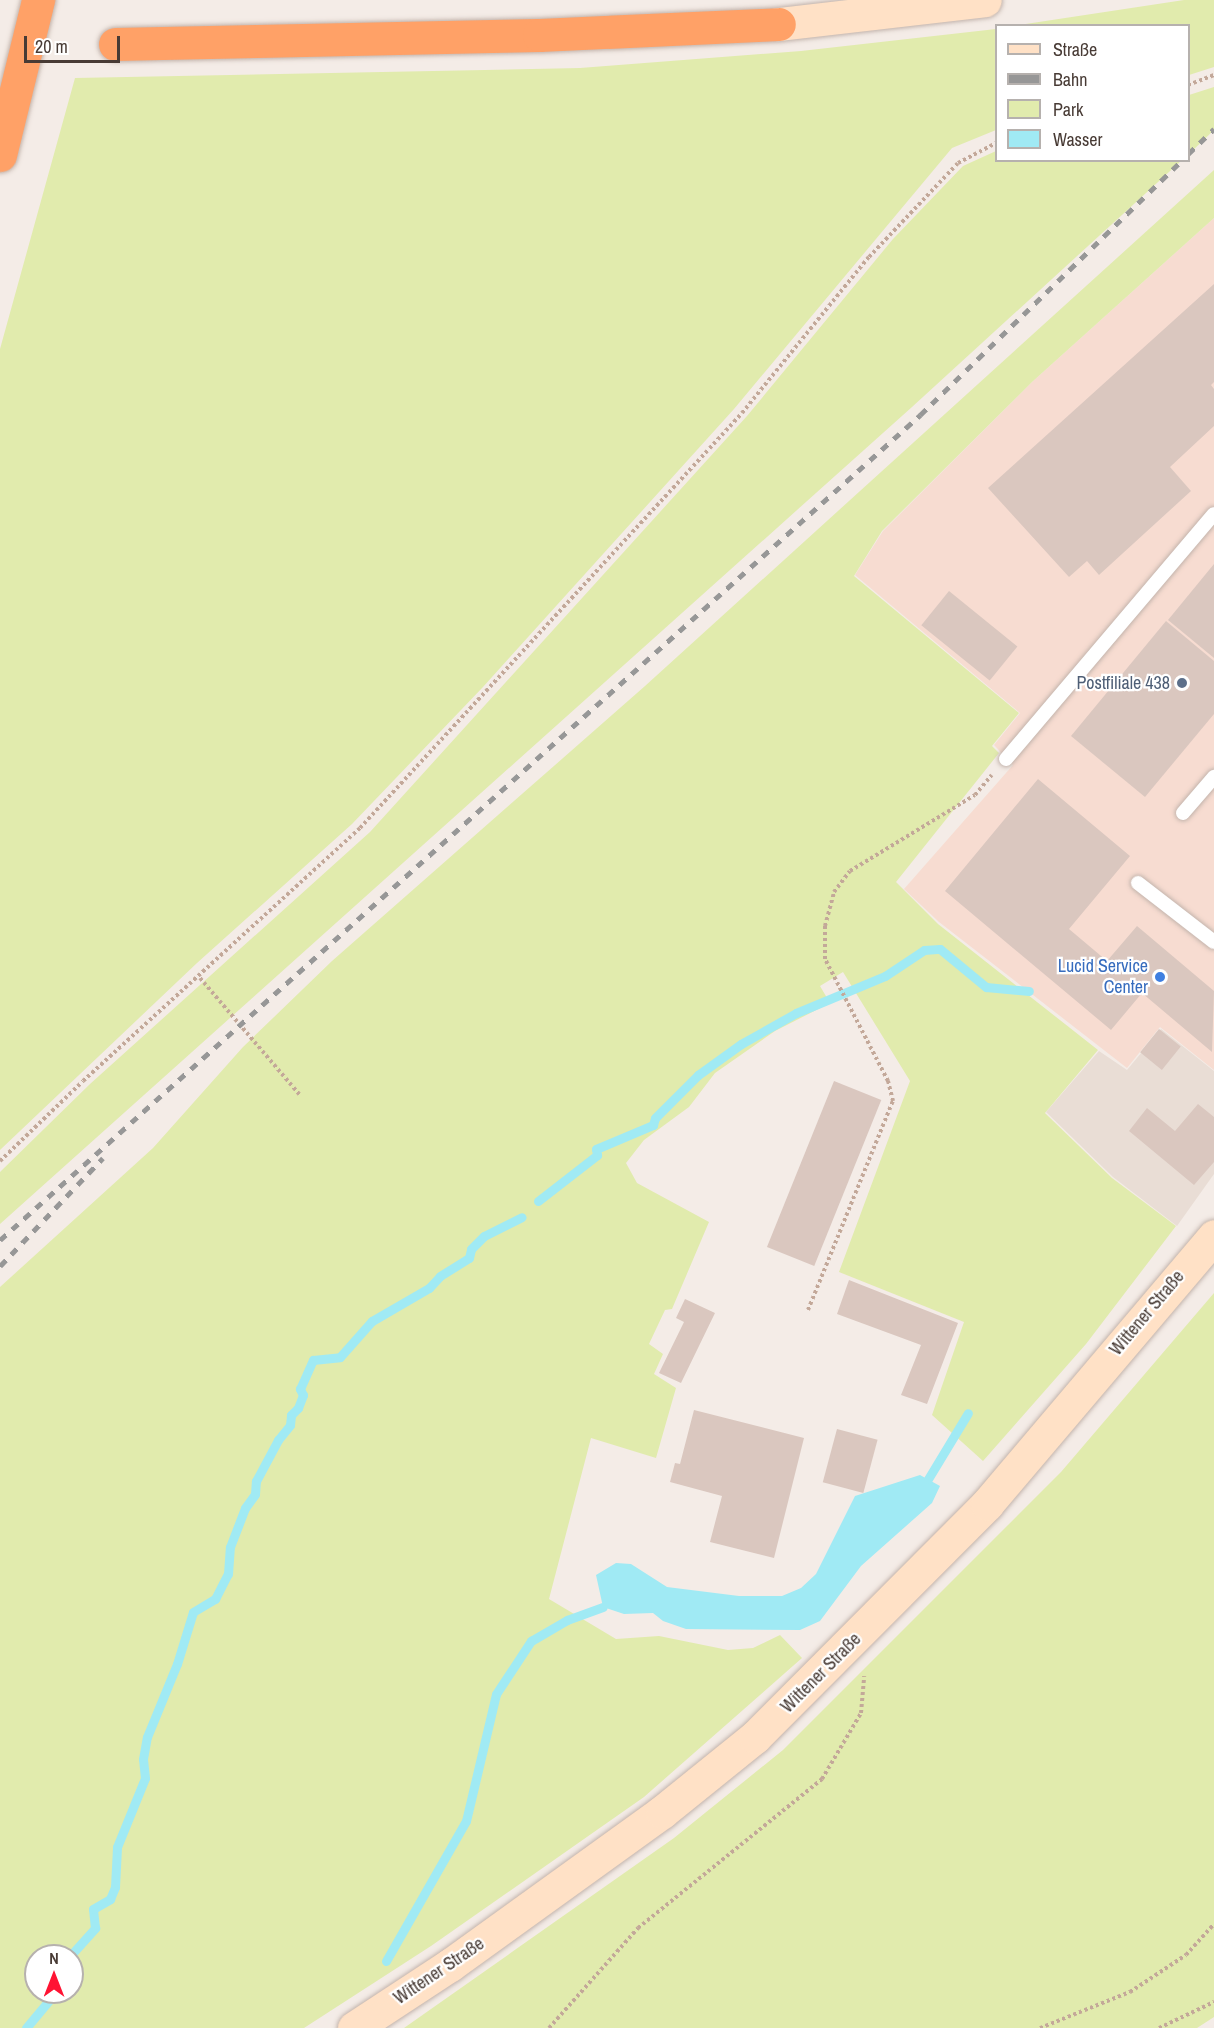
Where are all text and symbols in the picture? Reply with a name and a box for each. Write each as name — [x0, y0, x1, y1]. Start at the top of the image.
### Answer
scale bar — [27, 24, 123, 62]
legend — [995, 24, 1190, 162]
text: 20 m — [35, 34, 68, 59]
text: Straße — [1053, 37, 1097, 62]
text: Bahn — [1053, 67, 1087, 92]
text: Park — [1053, 97, 1083, 122]
text: Wasser — [1053, 127, 1102, 152]
place label: Postfiliale 438 — [1076, 672, 1170, 694]
marker: Postfiliale 438 — [1175, 676, 1189, 690]
place label: Lucid Service Center — [1058, 956, 1148, 998]
marker: Lucid Service Center — [1153, 970, 1167, 984]
street label: Wittener Straße — [1105, 1266, 1189, 1360]
street label: Wittener Straße — [777, 1629, 865, 1717]
street label: Wittener Straße — [390, 1933, 488, 2009]
north arrow — [24, 1944, 84, 2004]
text: N — [49, 1947, 59, 1969]

